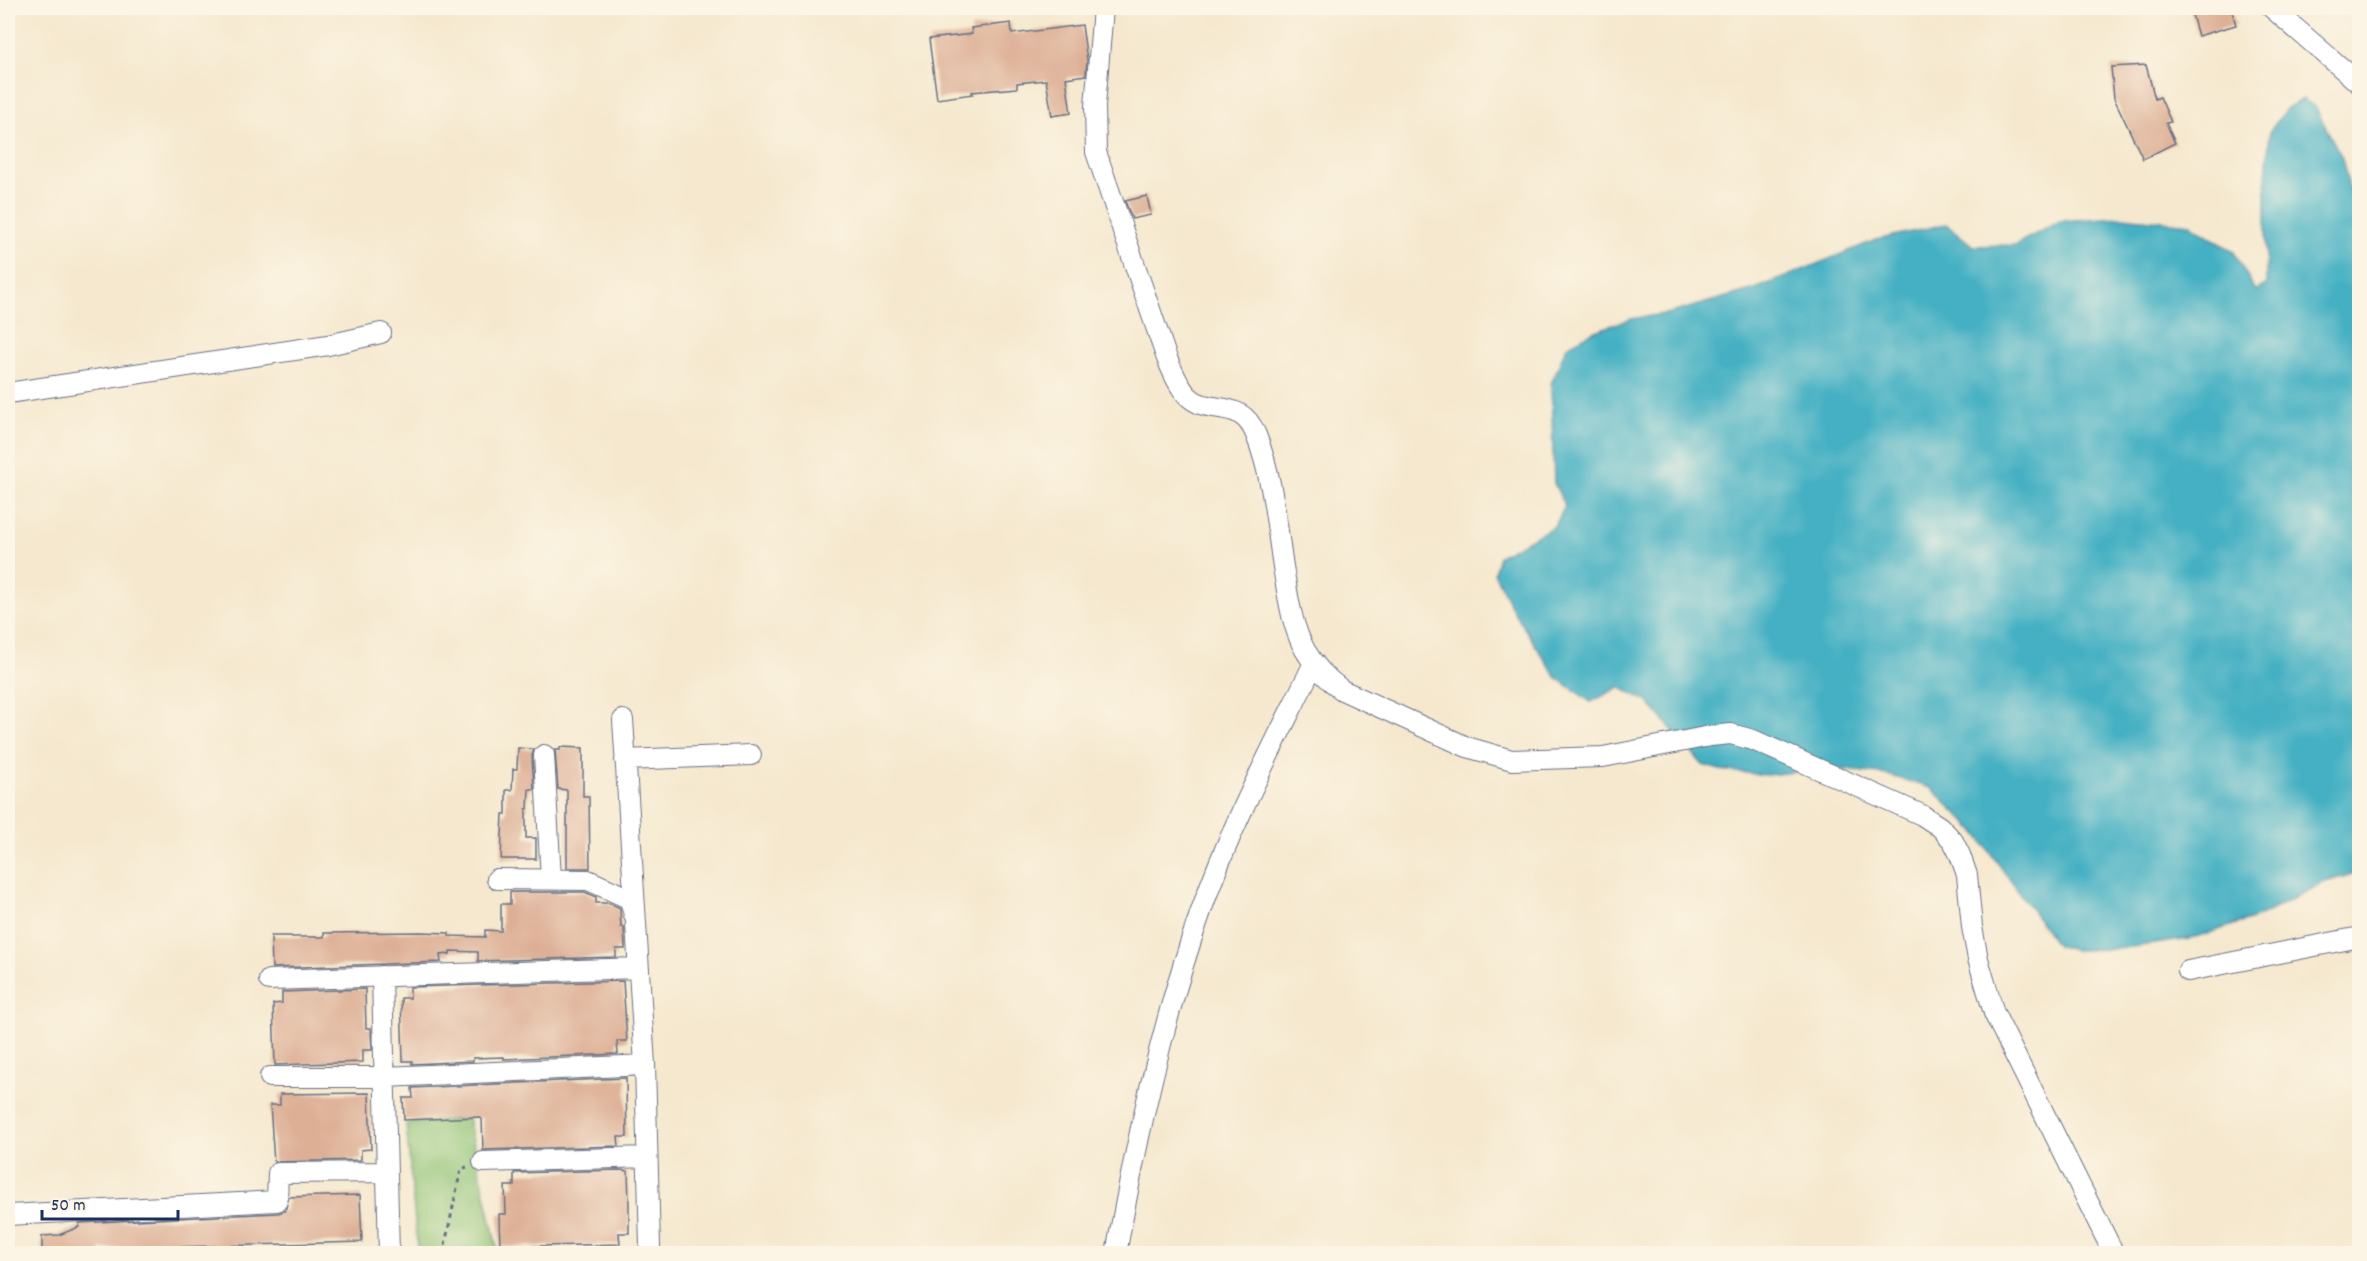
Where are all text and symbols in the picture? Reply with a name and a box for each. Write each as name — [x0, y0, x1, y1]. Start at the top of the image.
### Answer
scale bar — [42, 1183, 178, 1221]
text: 50 m — [51, 1194, 86, 1219]

